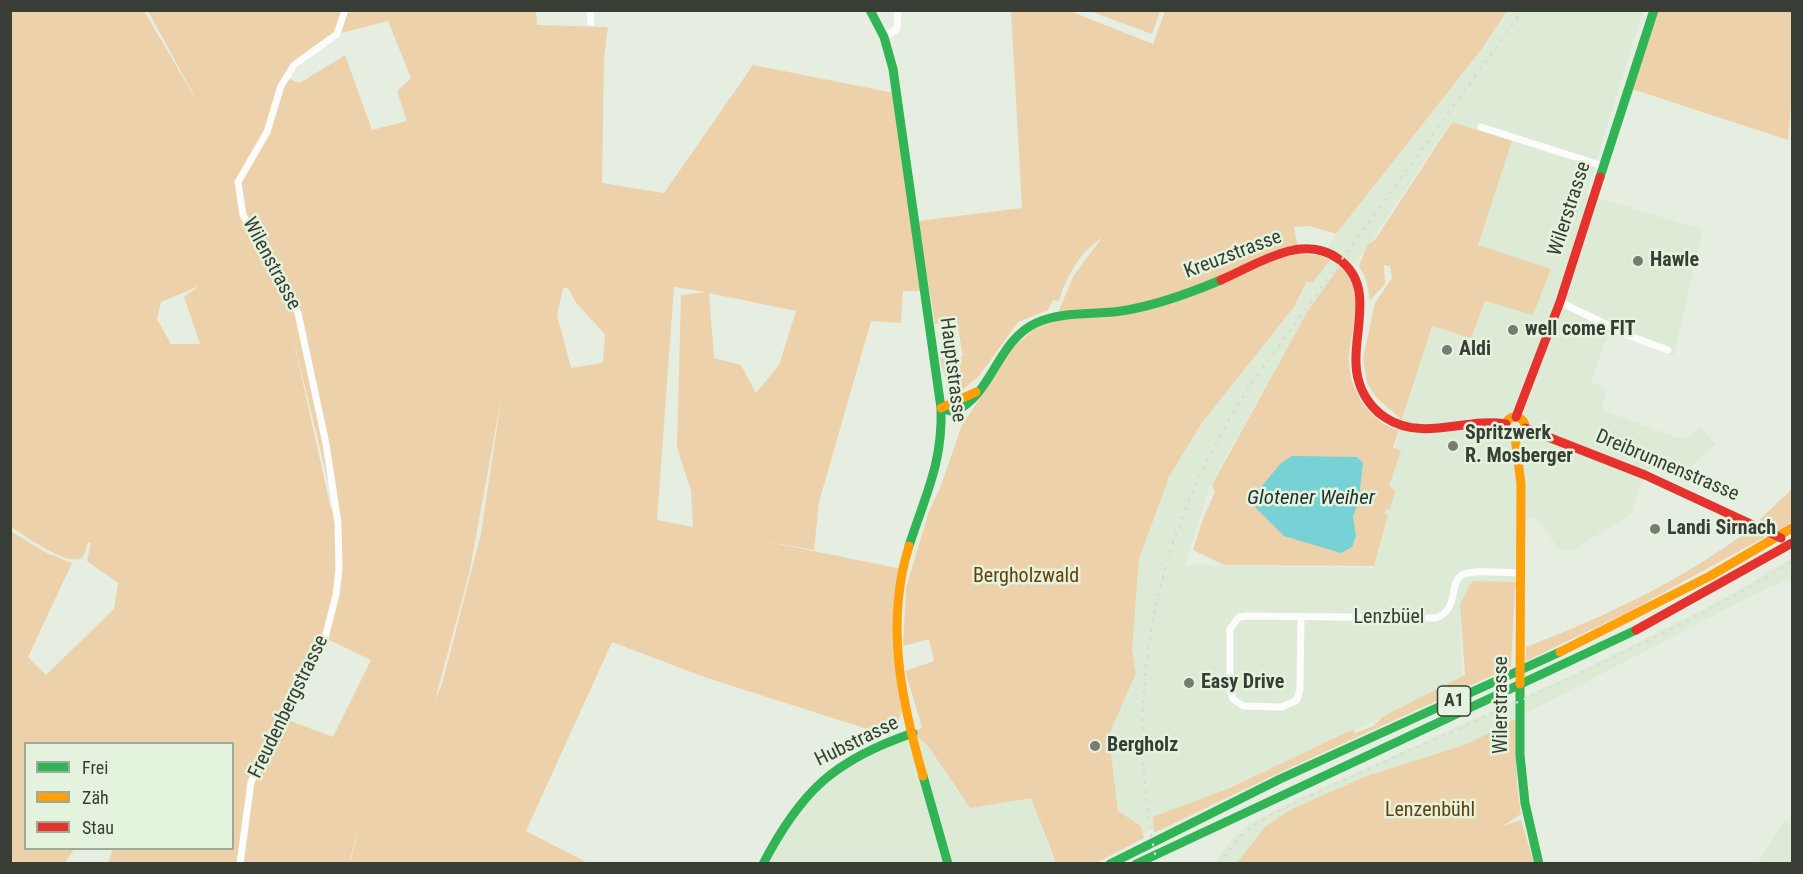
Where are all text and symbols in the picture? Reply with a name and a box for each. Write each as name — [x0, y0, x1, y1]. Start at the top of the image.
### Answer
street label: Wilerstrasse — [1543, 159, 1597, 259]
street label: Wilenstrasse — [237, 214, 305, 314]
street label: Kreuzstrasse — [1181, 225, 1285, 285]
place label: Hawle — [1650, 249, 1699, 273]
marker: Hawle — [1631, 254, 1645, 268]
street label: Hauptstrasse — [934, 316, 970, 424]
place label: well come FIT — [1525, 318, 1636, 342]
marker: well come FIT — [1506, 323, 1520, 337]
place label: Aldi — [1459, 338, 1491, 362]
marker: Aldi — [1440, 343, 1454, 357]
place label: Spritzwerk R. Mosberger — [1465, 422, 1573, 469]
street label: Dreibrunnenstrasse — [1592, 425, 1742, 507]
marker: Spritzwerk R. Mosberger — [1446, 439, 1460, 453]
water label: Glotener Weiher — [1247, 486, 1375, 512]
place label: Landi Sirnach — [1667, 517, 1776, 541]
marker: Landi Sirnach — [1648, 522, 1662, 536]
park label: Bergholzwald — [973, 565, 1079, 589]
street label: Lenzbüel — [1354, 606, 1424, 630]
street label: Freudenbergstrasse — [244, 632, 334, 782]
street label: Wilerstrasse — [1490, 656, 1514, 754]
place label: Easy Drive — [1201, 671, 1284, 695]
marker: Easy Drive — [1182, 676, 1196, 690]
road number: A1 — [1438, 686, 1470, 716]
street label: Hubstrasse — [811, 712, 903, 772]
place label: Bergholz — [1107, 734, 1178, 758]
marker: Bergholz — [1088, 739, 1102, 753]
legend — [24, 742, 234, 850]
text: Frei — [82, 757, 108, 778]
text: Zäh — [82, 787, 109, 808]
park label: Lenzenbühl — [1385, 799, 1475, 823]
text: Stau — [82, 817, 114, 838]

